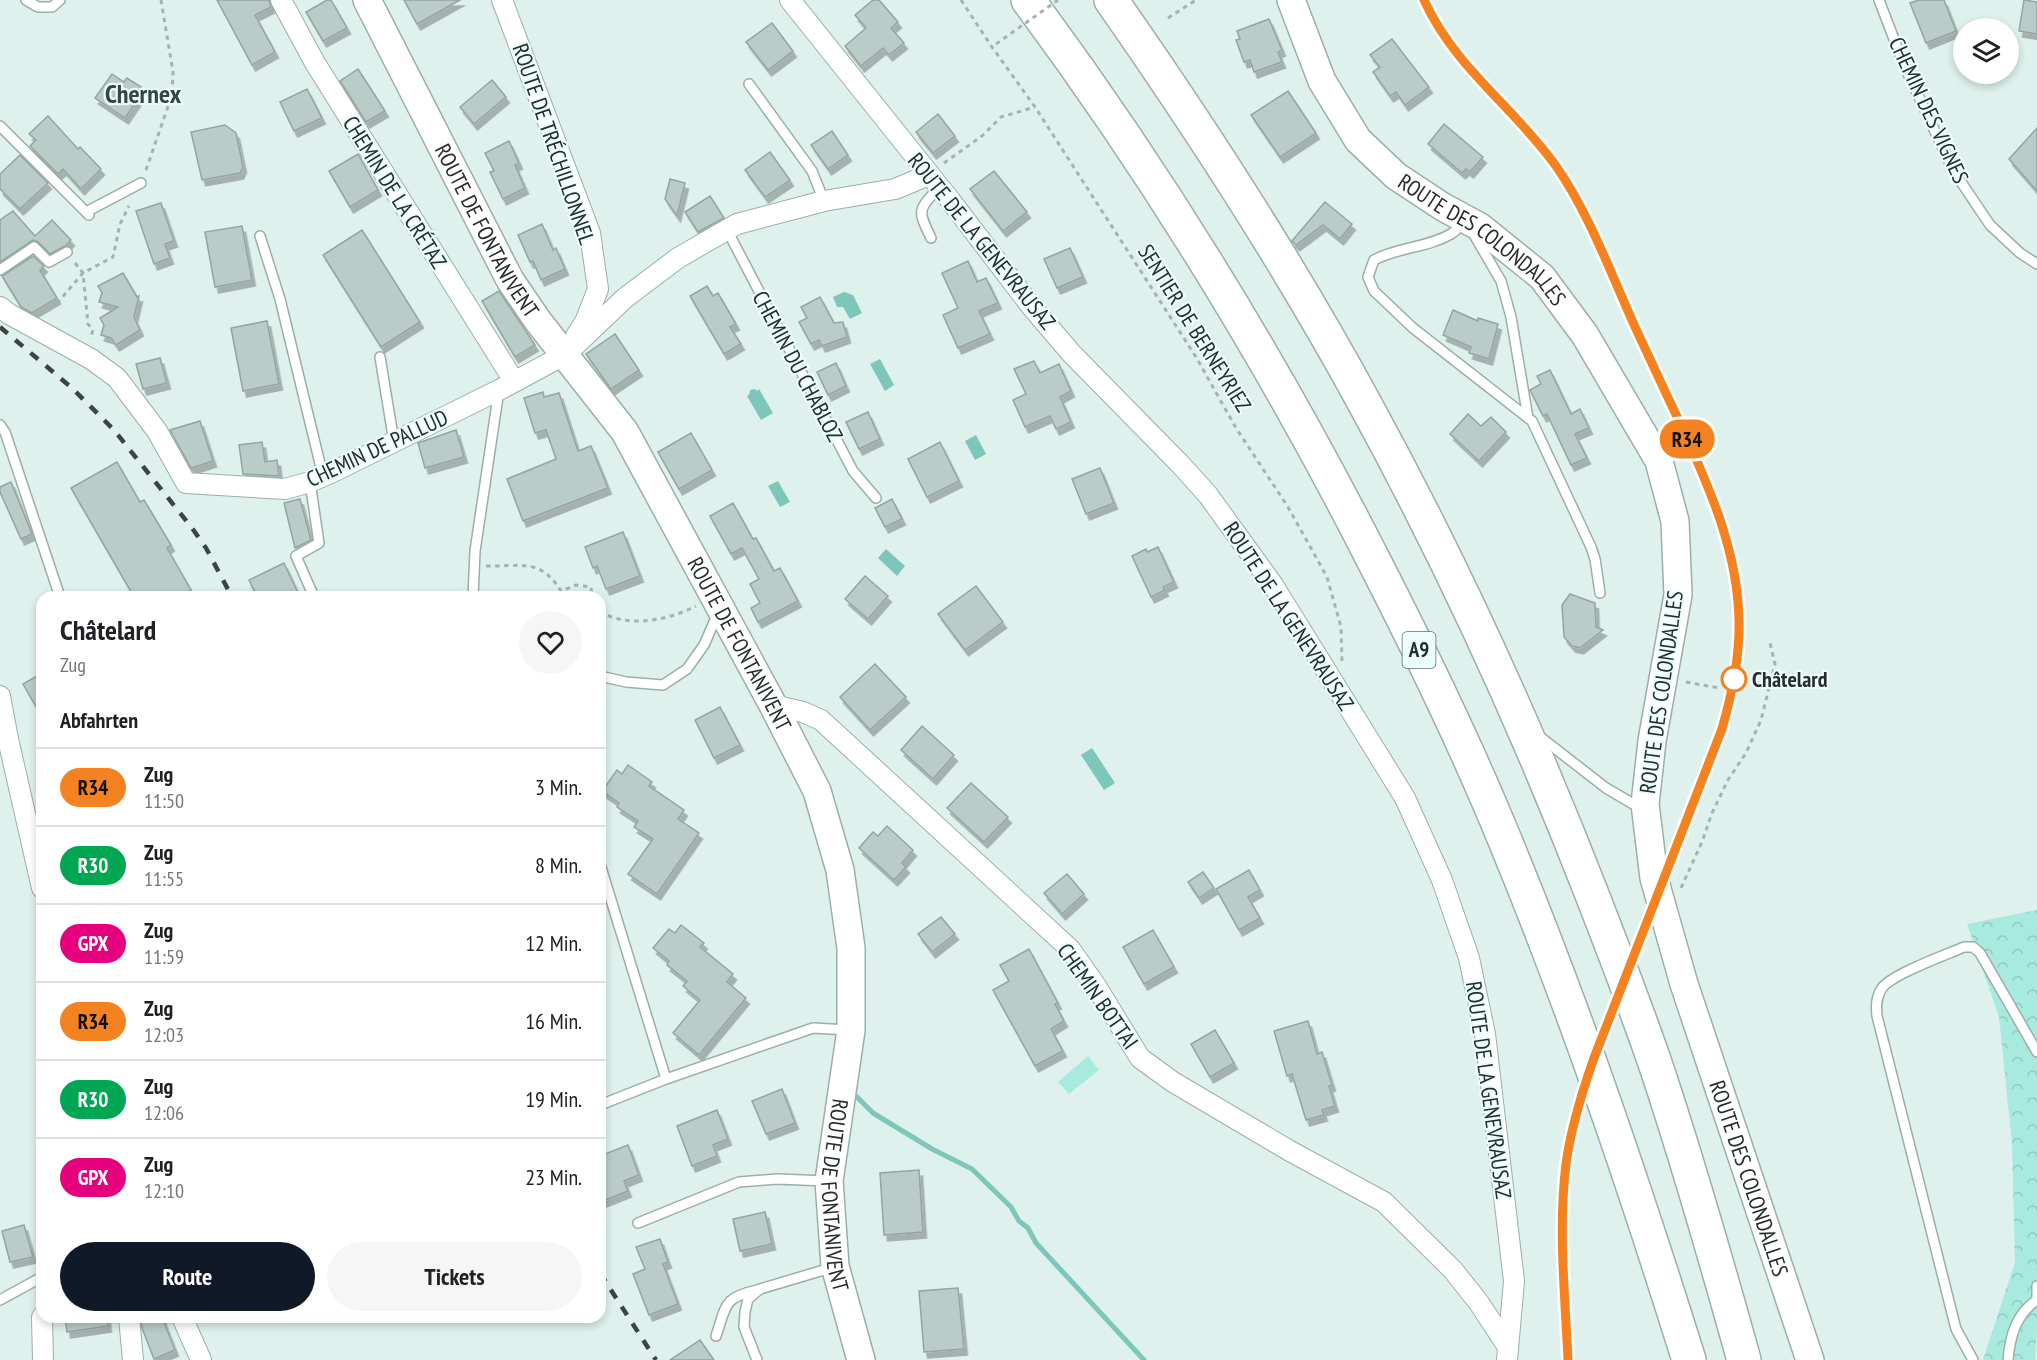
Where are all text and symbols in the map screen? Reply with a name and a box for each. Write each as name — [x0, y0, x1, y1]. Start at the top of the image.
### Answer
map controls — [1953, 18, 2019, 84]
button: layers — [1953, 18, 2019, 84]
street label: CHEMIN DES VIGNES — [1883, 32, 1975, 188]
street label: ROUTE DE TRÉCHILLONNEL — [506, 40, 602, 248]
district label: Chernex — [105, 77, 182, 110]
street label: CHEMIN DE LA CRÉTAZ — [337, 111, 453, 274]
street label: ROUTE DE FONTANIVENT — [429, 139, 546, 323]
street label: ROUTE DE LA GENEVRAUSAZ — [902, 147, 1062, 335]
street label: ROUTE DES COLONDALLES — [1393, 167, 1572, 311]
street label: SENTIER DE BERNEYRIEZ — [1132, 239, 1258, 417]
street label: CHEMIN DU CHABLOZ — [747, 286, 850, 446]
street label: CHEMIN DE PALLUD — [302, 403, 452, 493]
line badge: R34 — [1652, 420, 1722, 458]
text: R34 — [1672, 426, 1702, 453]
street label: ROUTE DE LA GENEVRAUSAZ — [1217, 516, 1361, 716]
street label: ROUTE DE FONTANIVENT — [681, 552, 798, 736]
street label: ROUTE DES COLONDALLES — [1633, 589, 1689, 795]
text: Châtelard — [60, 611, 156, 648]
button: heart — [519, 611, 582, 674]
road number: A9 — [1402, 632, 1436, 668]
text: Zug — [60, 652, 86, 678]
place label: Châtelard — [1752, 665, 1828, 693]
marker: Châtelard — [1721, 666, 1747, 692]
text: Abfahrten — [60, 706, 138, 734]
text: Zug — [144, 760, 173, 788]
text: 3 Min. — [535, 773, 582, 801]
text: R34 — [78, 774, 108, 801]
text: 11:50 — [144, 788, 184, 814]
text: Zug — [144, 838, 173, 866]
text: 8 Min. — [535, 851, 582, 879]
text: R30 — [78, 852, 108, 879]
text: 11:55 — [144, 866, 184, 892]
text: Zug — [144, 916, 173, 944]
text: 12 Min. — [525, 929, 582, 957]
text: GPX — [78, 930, 108, 957]
street label: CHEMIN BOTTAI — [1051, 938, 1145, 1054]
text: 11:59 — [144, 944, 184, 970]
street label: ROUTE DE LA GENEVRAUSAZ — [1460, 979, 1518, 1201]
text: Zug — [144, 994, 173, 1022]
text: 16 Min. — [525, 1007, 582, 1035]
text: R34 — [78, 1008, 108, 1035]
text: 12:03 — [144, 1022, 184, 1048]
text: Zug — [144, 1072, 173, 1100]
street label: ROUTE DES COLONDALLES — [1703, 1077, 1795, 1280]
text: 19 Min. — [525, 1085, 582, 1113]
text: R30 — [78, 1086, 108, 1113]
street label: ROUTE DE FONTANIVENT — [815, 1097, 855, 1295]
text: 12:06 — [144, 1100, 184, 1126]
text: Zug — [144, 1150, 173, 1178]
text: 23 Min. — [525, 1163, 582, 1191]
text: GPX — [78, 1164, 108, 1191]
text: 12:10 — [144, 1178, 184, 1204]
button: Route — [60, 1242, 315, 1311]
button: Tickets — [327, 1242, 582, 1311]

